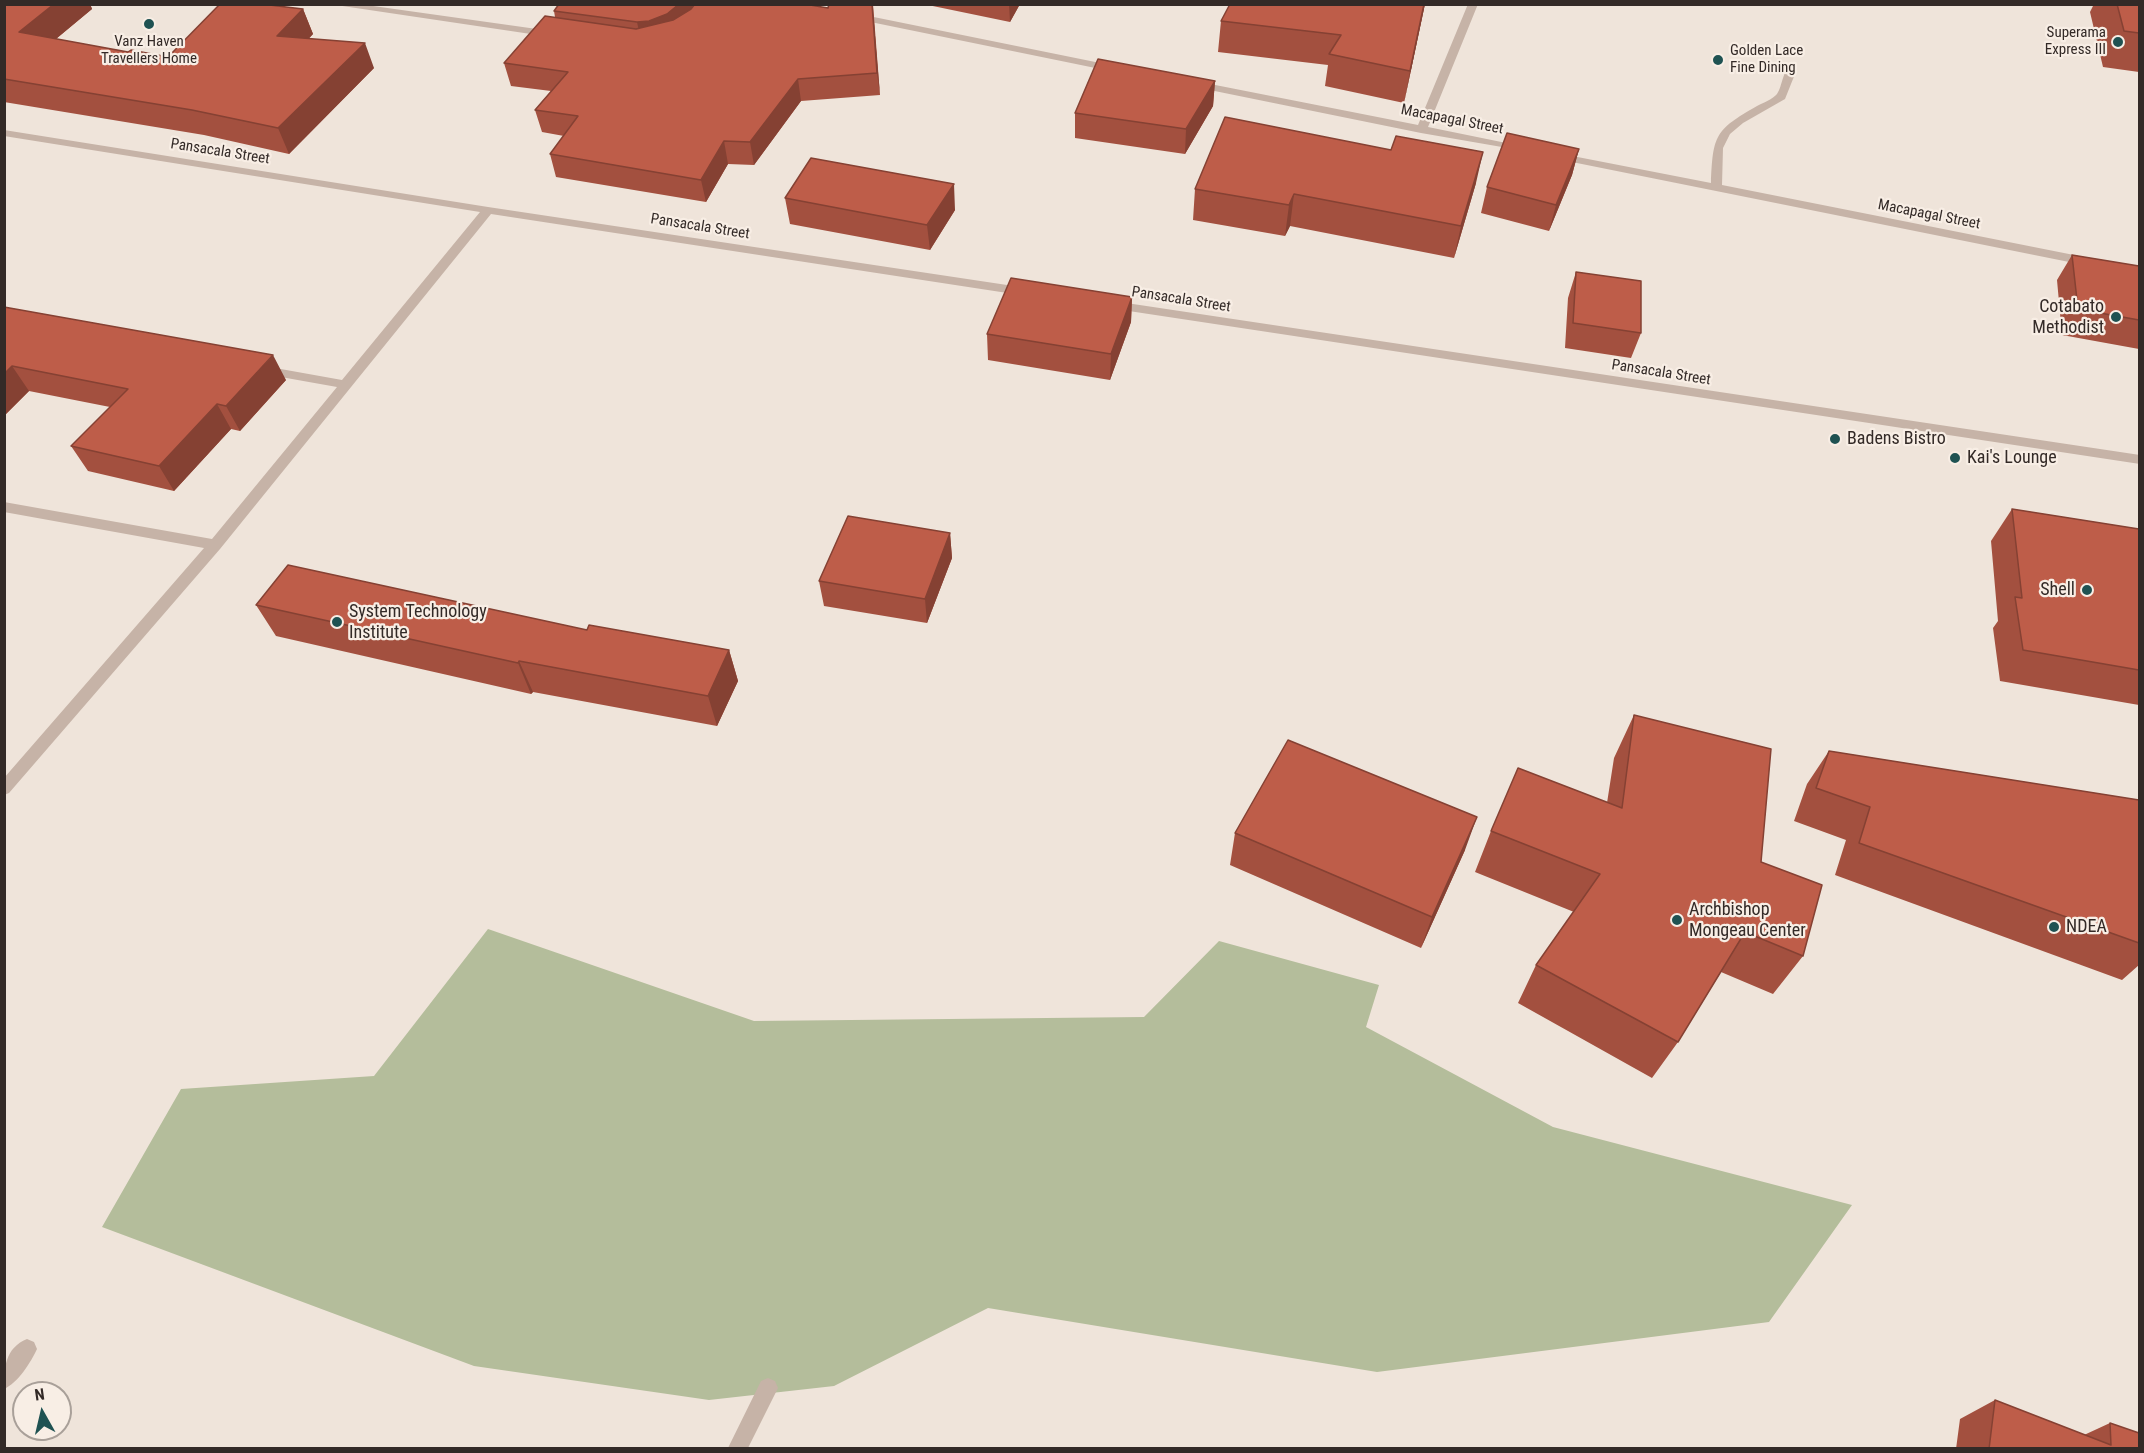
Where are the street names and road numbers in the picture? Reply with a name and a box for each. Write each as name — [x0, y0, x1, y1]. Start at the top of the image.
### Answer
street label: Macapagal Street — [1399, 101, 1505, 139]
street label: Pansacala Street — [169, 135, 271, 169]
street label: Macapagal Street — [1876, 196, 1982, 234]
street label: Pansacala Street — [649, 210, 751, 244]
street label: Pansacala Street — [1130, 283, 1232, 317]
street label: Pansacala Street — [1610, 356, 1712, 390]

